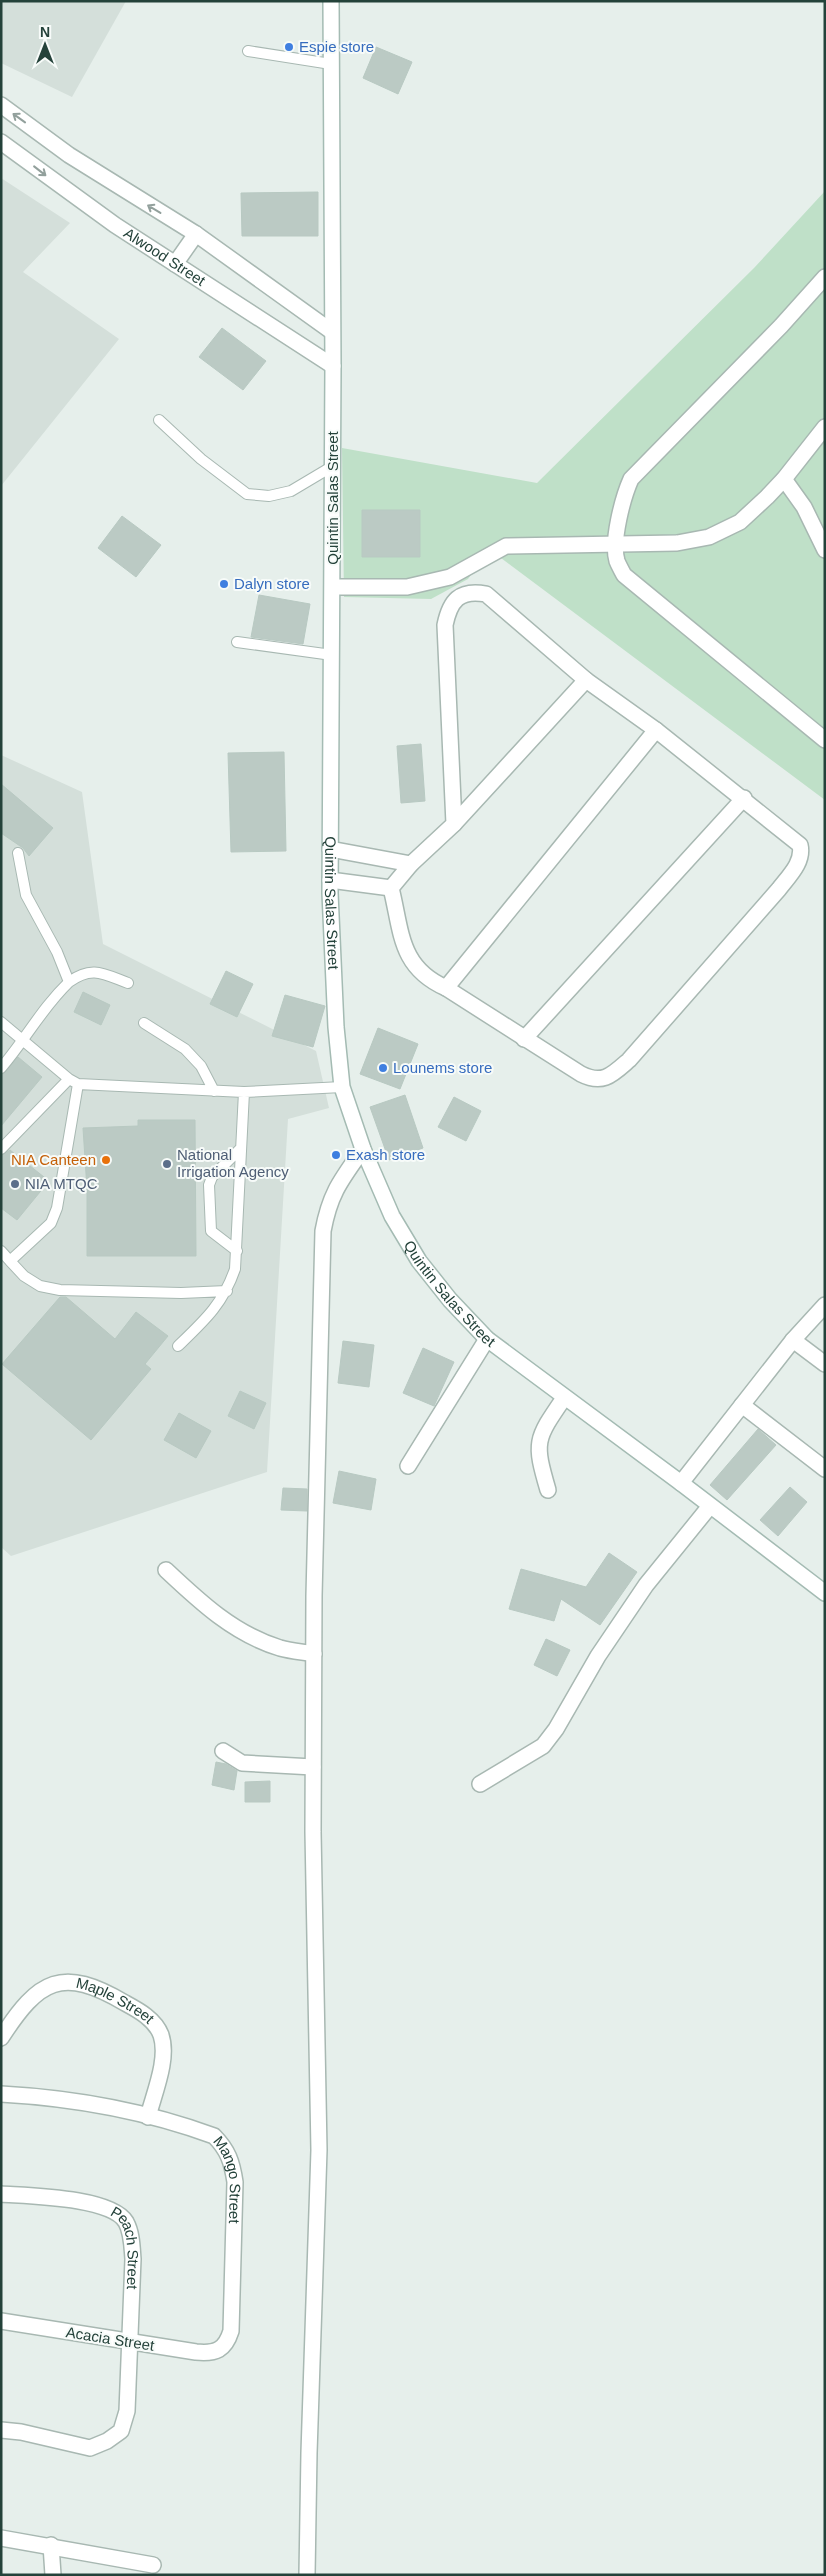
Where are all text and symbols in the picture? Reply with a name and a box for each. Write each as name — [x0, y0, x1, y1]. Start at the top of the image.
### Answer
north arrow — [20, 20, 70, 70]
text: N — [40, 24, 50, 40]
place label: Espie store — [299, 38, 374, 55]
marker: Espie store — [283, 41, 295, 53]
one-way arrow — [12, 113, 26, 123]
one-way arrow — [33, 166, 46, 177]
one-way arrow — [147, 204, 161, 214]
street label: Alwood Street — [121, 224, 209, 290]
street label: Quintin Salas Street — [324, 430, 341, 565]
place label: Dalyn store — [234, 575, 310, 592]
marker: Dalyn store — [218, 578, 230, 590]
street label: Quintin Salas Street — [322, 836, 342, 971]
place label: Lounems store — [393, 1059, 492, 1076]
marker: Lounems store — [377, 1062, 389, 1074]
place label: National Irrigation Agency — [177, 1146, 289, 1180]
place label: Exash store — [346, 1146, 425, 1163]
marker: Exash store — [330, 1149, 342, 1161]
place label: NIA Canteen — [11, 1151, 96, 1168]
marker: NIA Canteen — [100, 1154, 112, 1166]
marker: National Irrigation Agency — [161, 1158, 173, 1170]
place label: NIA MTQC — [25, 1175, 98, 1192]
marker: NIA MTQC — [9, 1178, 21, 1190]
street label: Quintin Salas Street — [401, 1237, 499, 1351]
street label: Maple Street — [75, 1974, 158, 2027]
street label: Mango Street — [210, 2132, 244, 2225]
street label: Peach Street — [108, 2203, 142, 2291]
street label: Acacia Street — [65, 2323, 156, 2354]

